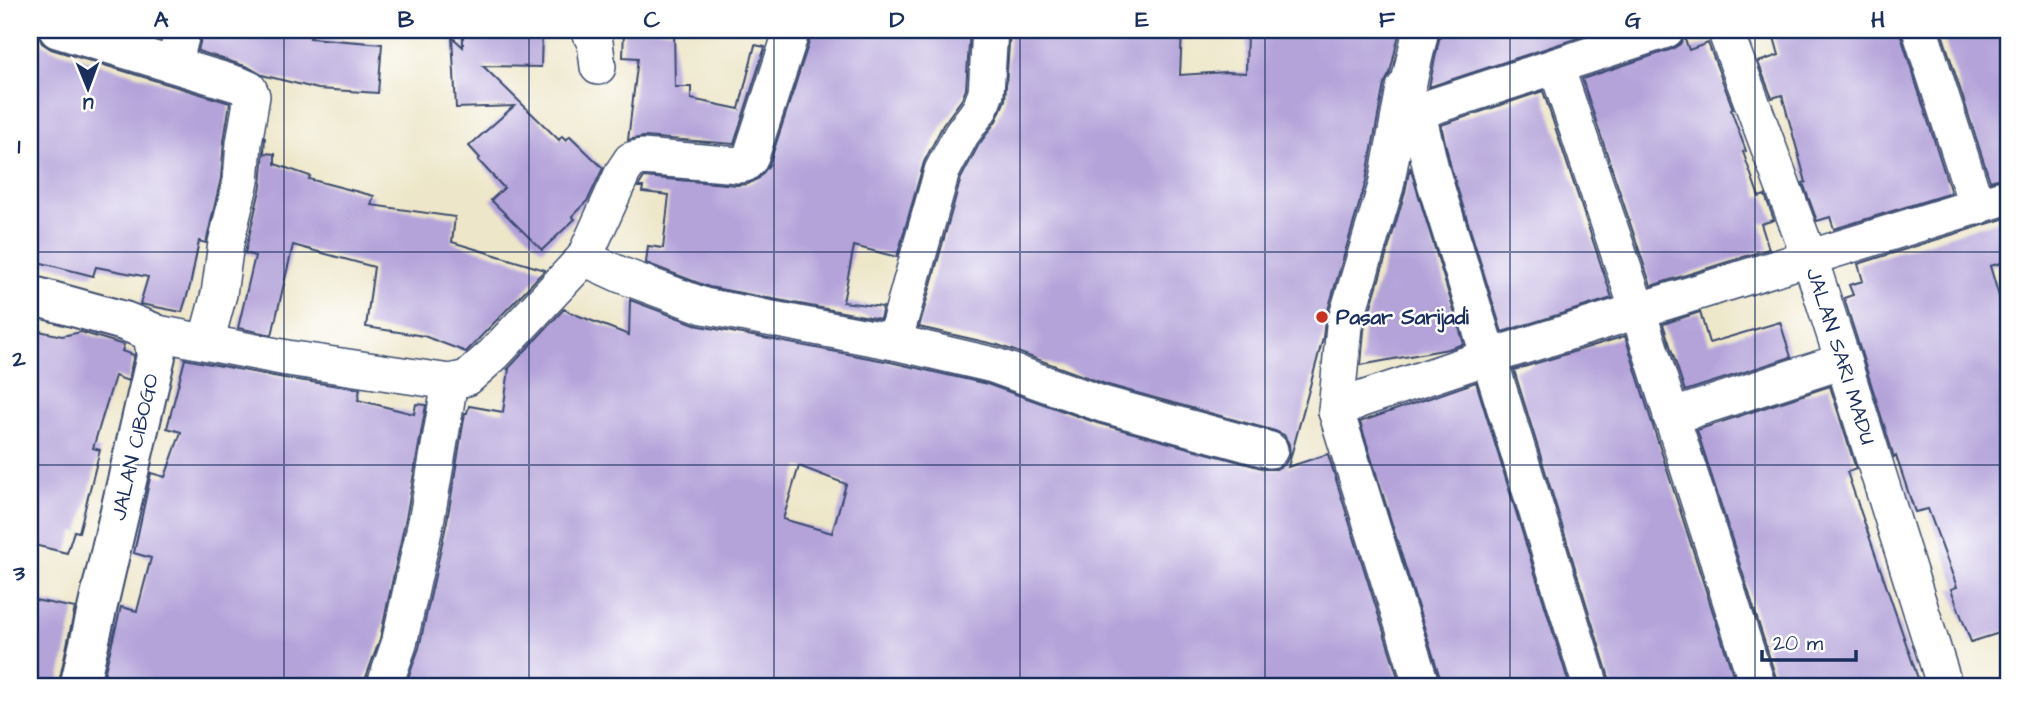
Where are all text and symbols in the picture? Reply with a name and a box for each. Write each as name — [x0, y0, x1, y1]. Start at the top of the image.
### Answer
text: A — [154, 4, 169, 36]
text: B — [398, 4, 415, 36]
text: C — [644, 4, 661, 36]
text: D — [890, 4, 905, 36]
text: E — [1135, 4, 1149, 36]
text: F — [1379, 4, 1396, 36]
text: G — [1625, 4, 1641, 36]
text: H — [1871, 4, 1885, 36]
north arrow — [52, 52, 122, 122]
text: U — [82, 90, 94, 117]
text: 1 — [18, 130, 21, 162]
street label: JALAN SARI MADU — [1799, 264, 1883, 448]
place label: Pasar Sarijadi — [1336, 303, 1469, 333]
marker: Pasar Sarijadi — [1314, 309, 1330, 325]
text: 2 — [11, 343, 26, 375]
street label: JALAN CIBOGO — [104, 371, 166, 523]
text: 3 — [12, 557, 25, 589]
scale bar — [1762, 619, 1857, 663]
text: 20 m — [1773, 629, 1824, 658]

